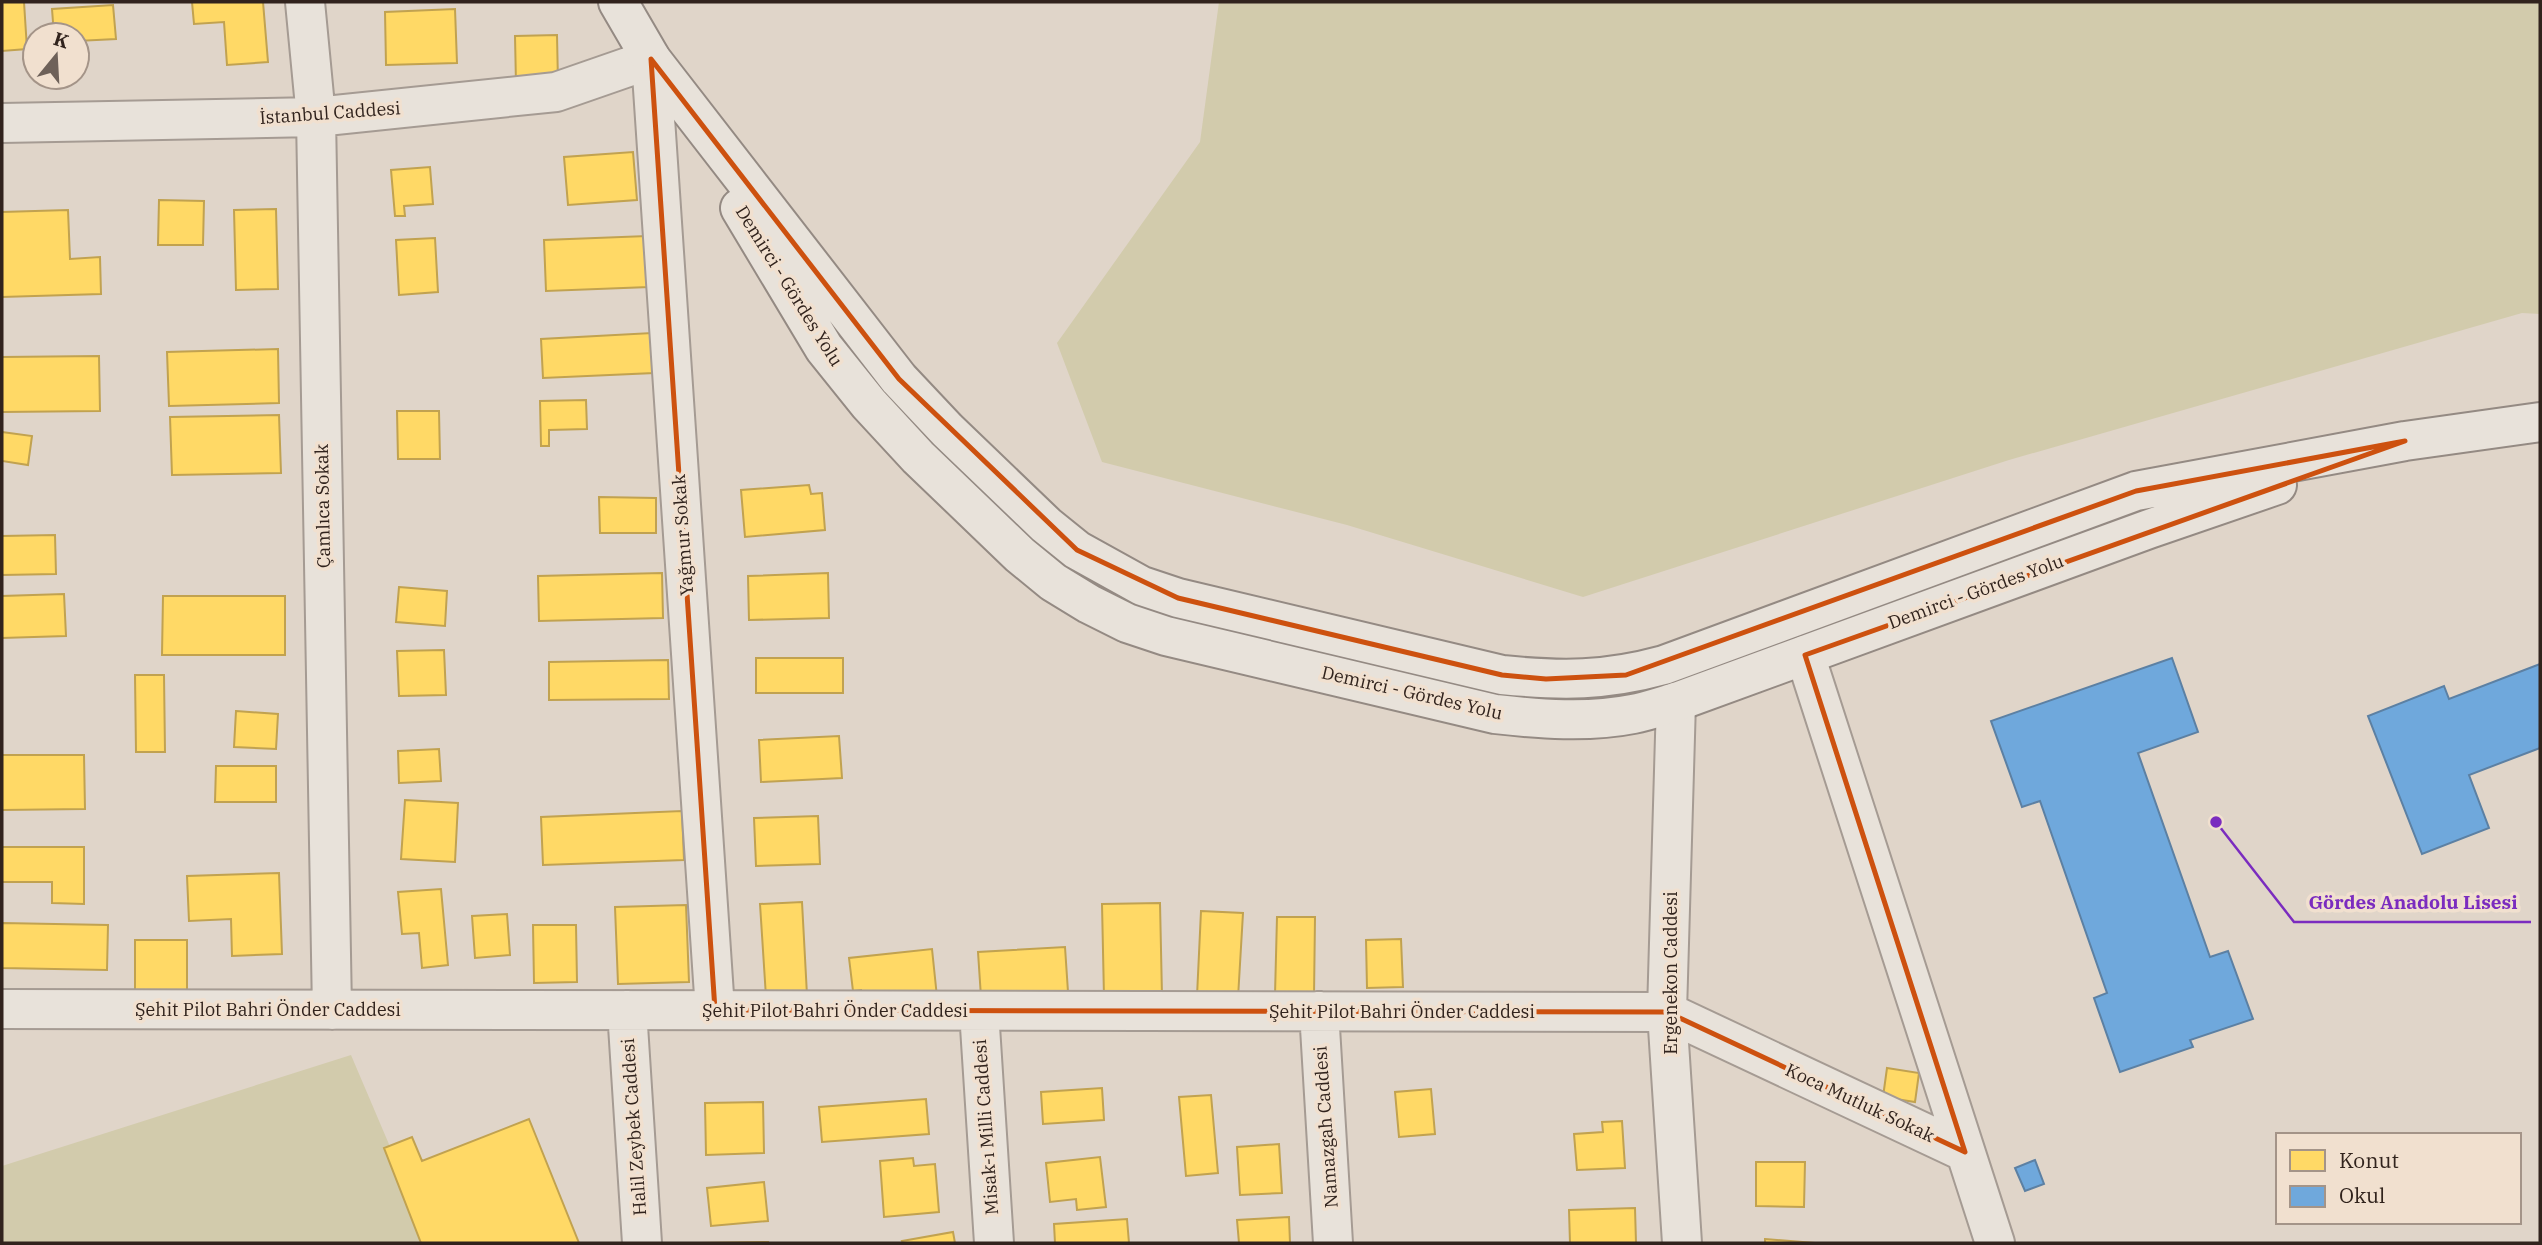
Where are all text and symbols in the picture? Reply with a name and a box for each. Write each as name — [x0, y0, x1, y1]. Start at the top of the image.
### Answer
north arrow — [21, 21, 91, 91]
text: K — [51, 26, 72, 54]
street label: İstanbul Caddesi — [259, 96, 402, 129]
street label: Demirci - Gördes Yolu — [731, 201, 848, 370]
street label: Çamlıca Sokak — [310, 443, 335, 568]
street label: Yağmur Sokak — [667, 473, 698, 597]
street label: Demirci - Gördes Yolu — [1885, 549, 2067, 634]
street label: Demirci - Gördes Yolu — [1319, 660, 1505, 725]
callout: Gördes Anadolu Lisesi — [2294, 882, 2531, 922]
text: Gördes Anadolu Lisesi — [2308, 890, 2518, 914]
street label: Ergenekon Caddesi — [1659, 891, 1682, 1055]
street label: Şehit Pilot Bahri Önder Caddesi — [135, 998, 401, 1021]
street label: Şehit Pilot Bahri Önder Caddesi — [702, 999, 968, 1022]
street label: Şehit Pilot Bahri Önder Caddesi — [1269, 1000, 1535, 1023]
street label: Halil Zeybek Caddesi — [616, 1037, 651, 1217]
street label: Misak-ı Milli Caddesi — [968, 1038, 1003, 1216]
street label: Namazgah Caddesi — [1308, 1045, 1343, 1209]
street label: Koca Mutluk Sokak — [1782, 1058, 1939, 1147]
legend — [2276, 1133, 2521, 1224]
text: Konut — [2339, 1146, 2399, 1174]
text: Okul — [2339, 1181, 2385, 1209]

